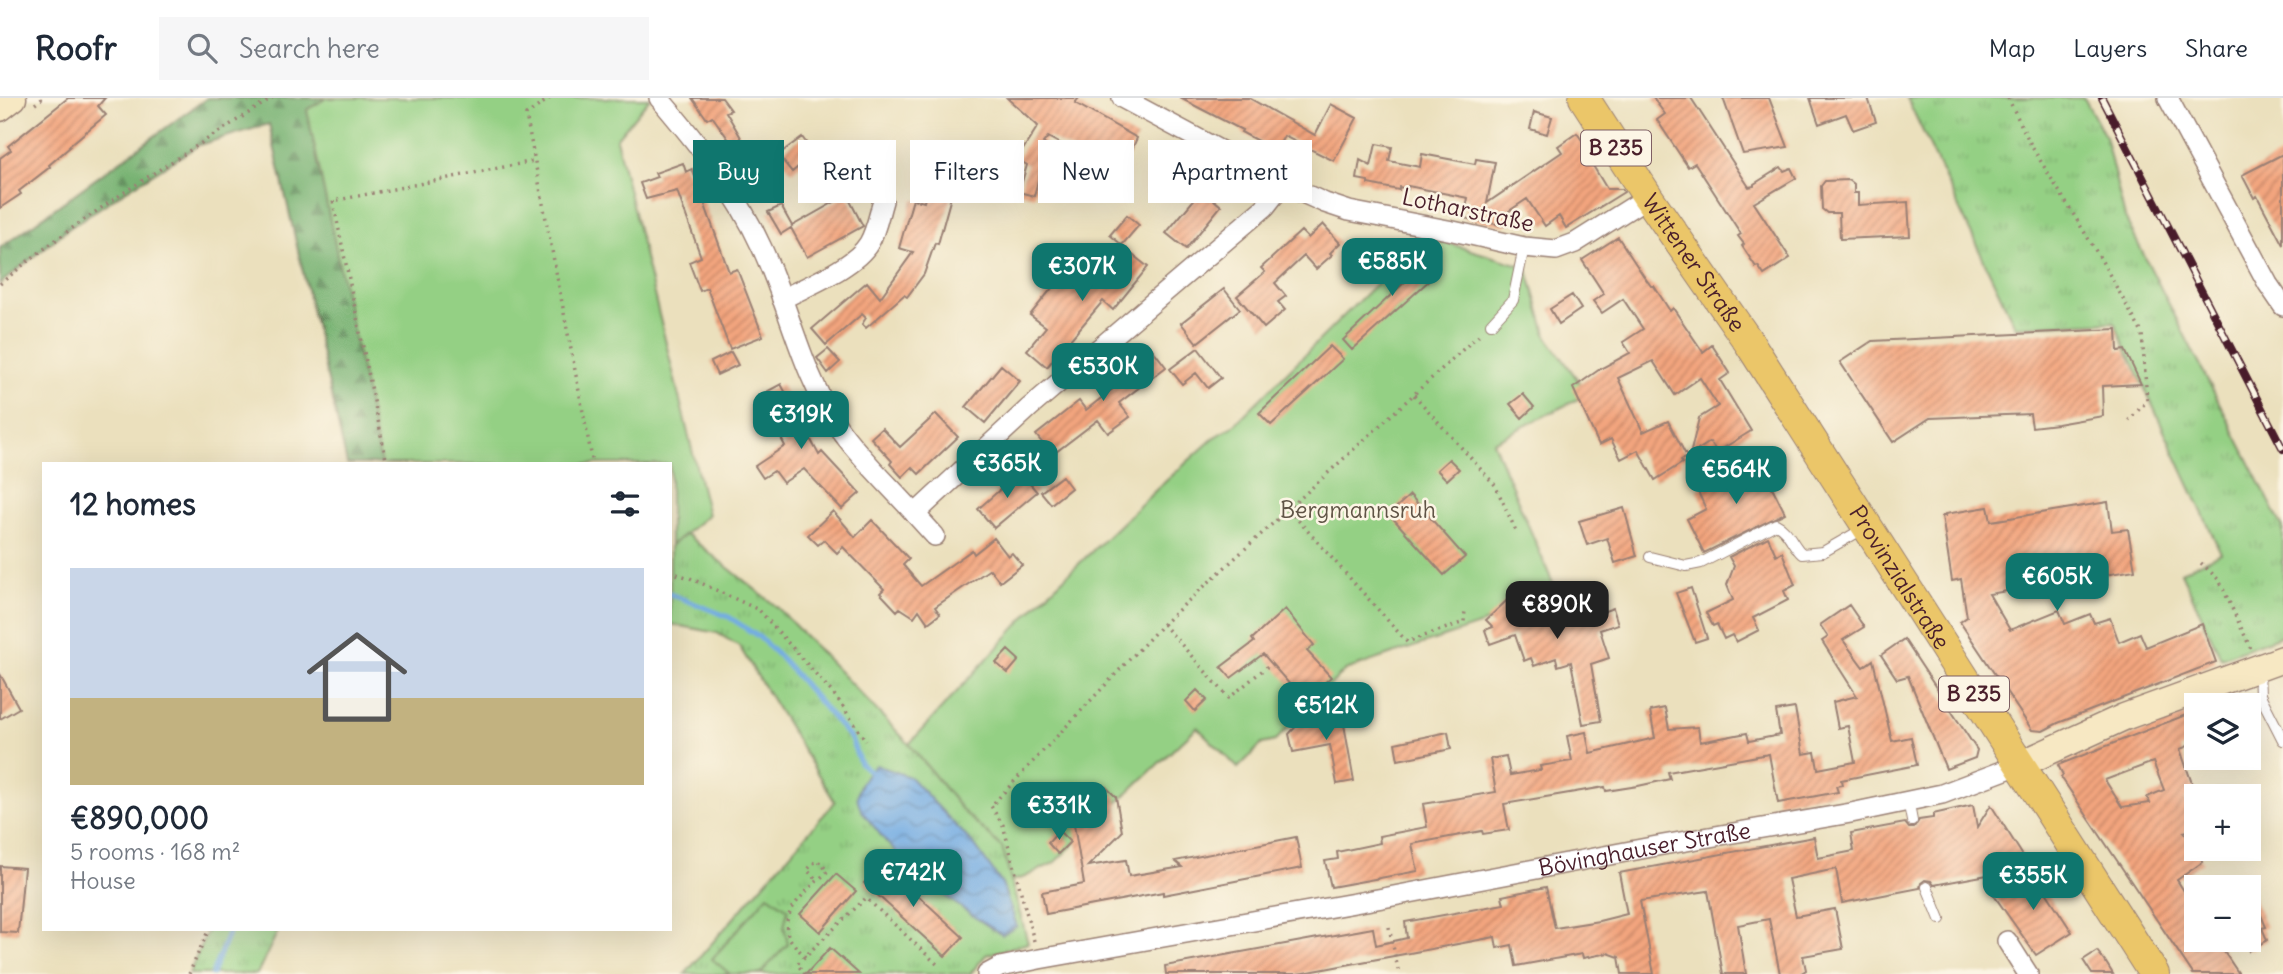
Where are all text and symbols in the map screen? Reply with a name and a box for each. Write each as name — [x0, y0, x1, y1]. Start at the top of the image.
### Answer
search box — [159, 17, 649, 80]
text: Roofr — [35, 27, 117, 69]
icon: search — [183, 29, 221, 67]
text: Search here — [239, 32, 380, 65]
text: Map — [1989, 33, 2035, 63]
text: Layers — [2073, 33, 2147, 63]
text: Share — [2185, 33, 2248, 63]
road number: B 235 — [1581, 130, 1651, 166]
chip: Buy — [693, 140, 784, 203]
chip: Rent — [798, 140, 896, 203]
chip: Filters — [910, 140, 1024, 203]
chip: New — [1038, 140, 1134, 203]
chip: Apartment — [1148, 140, 1312, 203]
street label: Lotharstraße — [1400, 181, 1537, 238]
street label: Wittener Straße — [1636, 188, 1752, 337]
pin: €585K — [1343, 238, 1441, 298]
pin: €307K — [1033, 244, 1131, 303]
text: €585K — [1358, 246, 1426, 275]
text: €307K — [1048, 251, 1116, 280]
pin: €530K — [1054, 344, 1152, 403]
text: €530K — [1068, 351, 1138, 380]
pin: €319K — [752, 392, 850, 451]
text: €319K — [769, 399, 833, 428]
pin: €365K — [958, 440, 1056, 500]
pin: €564K — [1687, 446, 1785, 506]
text: €365K — [973, 448, 1041, 477]
text: €564K — [1702, 454, 1770, 483]
text: 12 homes — [70, 485, 196, 523]
icon: filters — [606, 485, 644, 523]
park label: Bergmannsruh — [1280, 495, 1436, 524]
street label: Provinzialstraße — [1843, 500, 1957, 655]
pin: €605K — [2008, 554, 2106, 613]
text: €605K — [2022, 561, 2092, 590]
pin: €890K — [1508, 582, 1606, 641]
text: €890K — [1522, 589, 1592, 618]
icon: home — [294, 614, 420, 740]
road number: B 235 — [1939, 676, 2009, 712]
pin: €512K — [1277, 682, 1375, 742]
text: €512K — [1294, 690, 1358, 719]
map controls — [2184, 693, 2261, 952]
button: layers — [2184, 693, 2261, 770]
pin: €331K — [1010, 782, 1108, 842]
button: + — [2184, 784, 2261, 861]
text: €331K — [1027, 790, 1091, 819]
text: €890,000 — [70, 799, 209, 837]
street label: Bövinghauser Straße — [1536, 815, 1753, 882]
text: 5 rooms · 168 m² — [70, 837, 240, 866]
pin: €742K — [864, 850, 962, 909]
pin: €355K — [1984, 852, 2082, 912]
text: €742K — [880, 857, 946, 886]
text: €355K — [1999, 860, 2067, 889]
text: House — [70, 866, 136, 895]
button: − — [2184, 875, 2261, 952]

